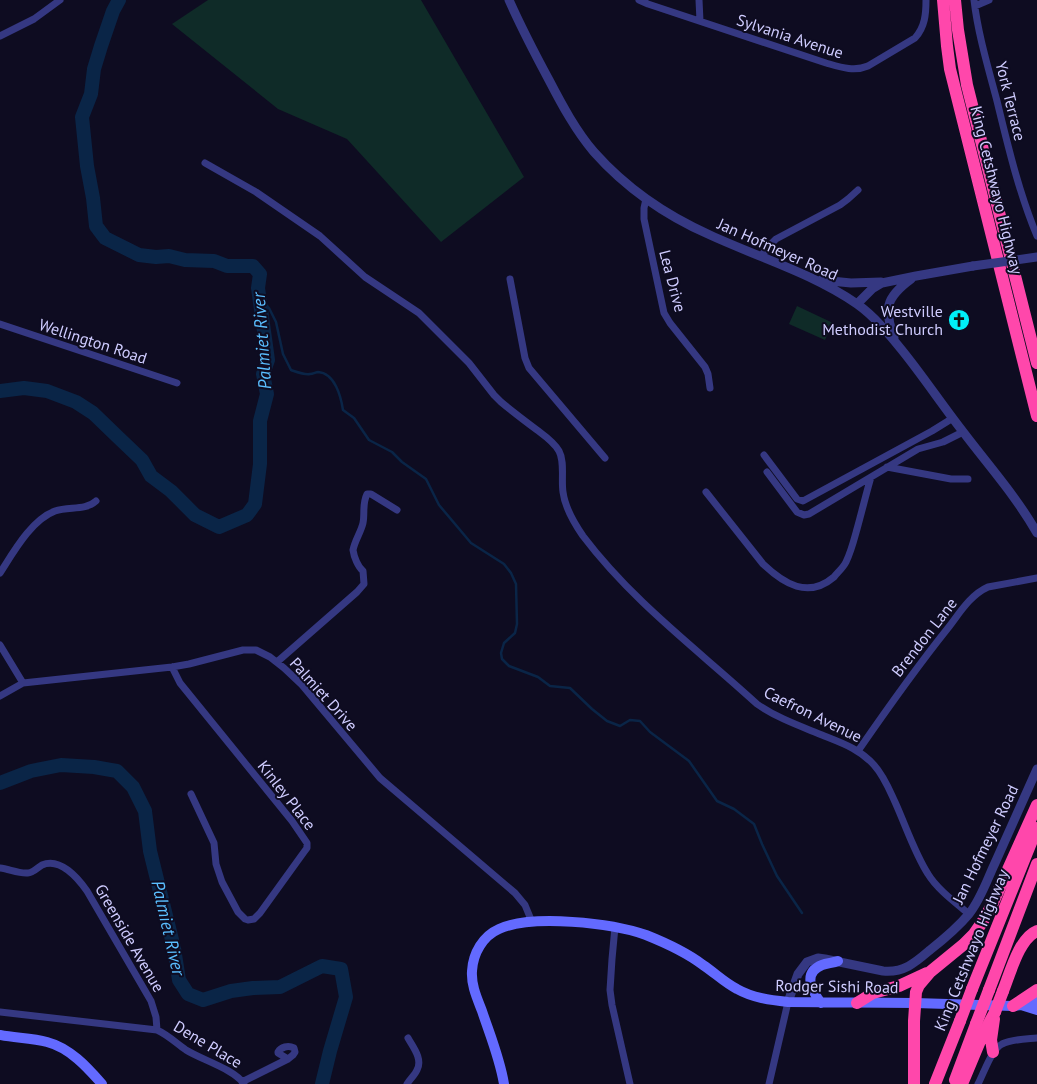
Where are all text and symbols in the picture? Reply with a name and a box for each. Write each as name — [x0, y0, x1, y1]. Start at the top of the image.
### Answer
street label: Sylvania Avenue — [734, 9, 846, 63]
street label: York Terrace — [991, 59, 1031, 143]
street label: King Cetshwayo Highway — [966, 104, 1028, 277]
street label: Jan Hofmeyer Road — [714, 213, 841, 284]
street label: Lea Drive — [655, 248, 691, 314]
water label: Palmiet River — [247, 291, 276, 390]
place label: Westville Methodist Church — [822, 301, 943, 339]
church icon: Westville Methodist Church — [947, 308, 971, 332]
street label: Wellington Road — [36, 314, 150, 368]
street label: Brendon Lane — [887, 594, 961, 680]
street label: Palmiet Drive — [286, 653, 362, 735]
street label: Caefron Avenue — [761, 682, 865, 746]
street label: Kinley Place — [254, 756, 320, 834]
street label: Jan Hofmeyer Road — [947, 781, 1022, 908]
street label: King Cetshwayo Highway — [929, 866, 1013, 1034]
water label: Palmiet River — [146, 878, 191, 979]
street label: Greenside Avenue — [91, 880, 169, 996]
street label: Rodger Sishi Road — [775, 975, 899, 997]
street label: Dene Place — [170, 1016, 246, 1072]

